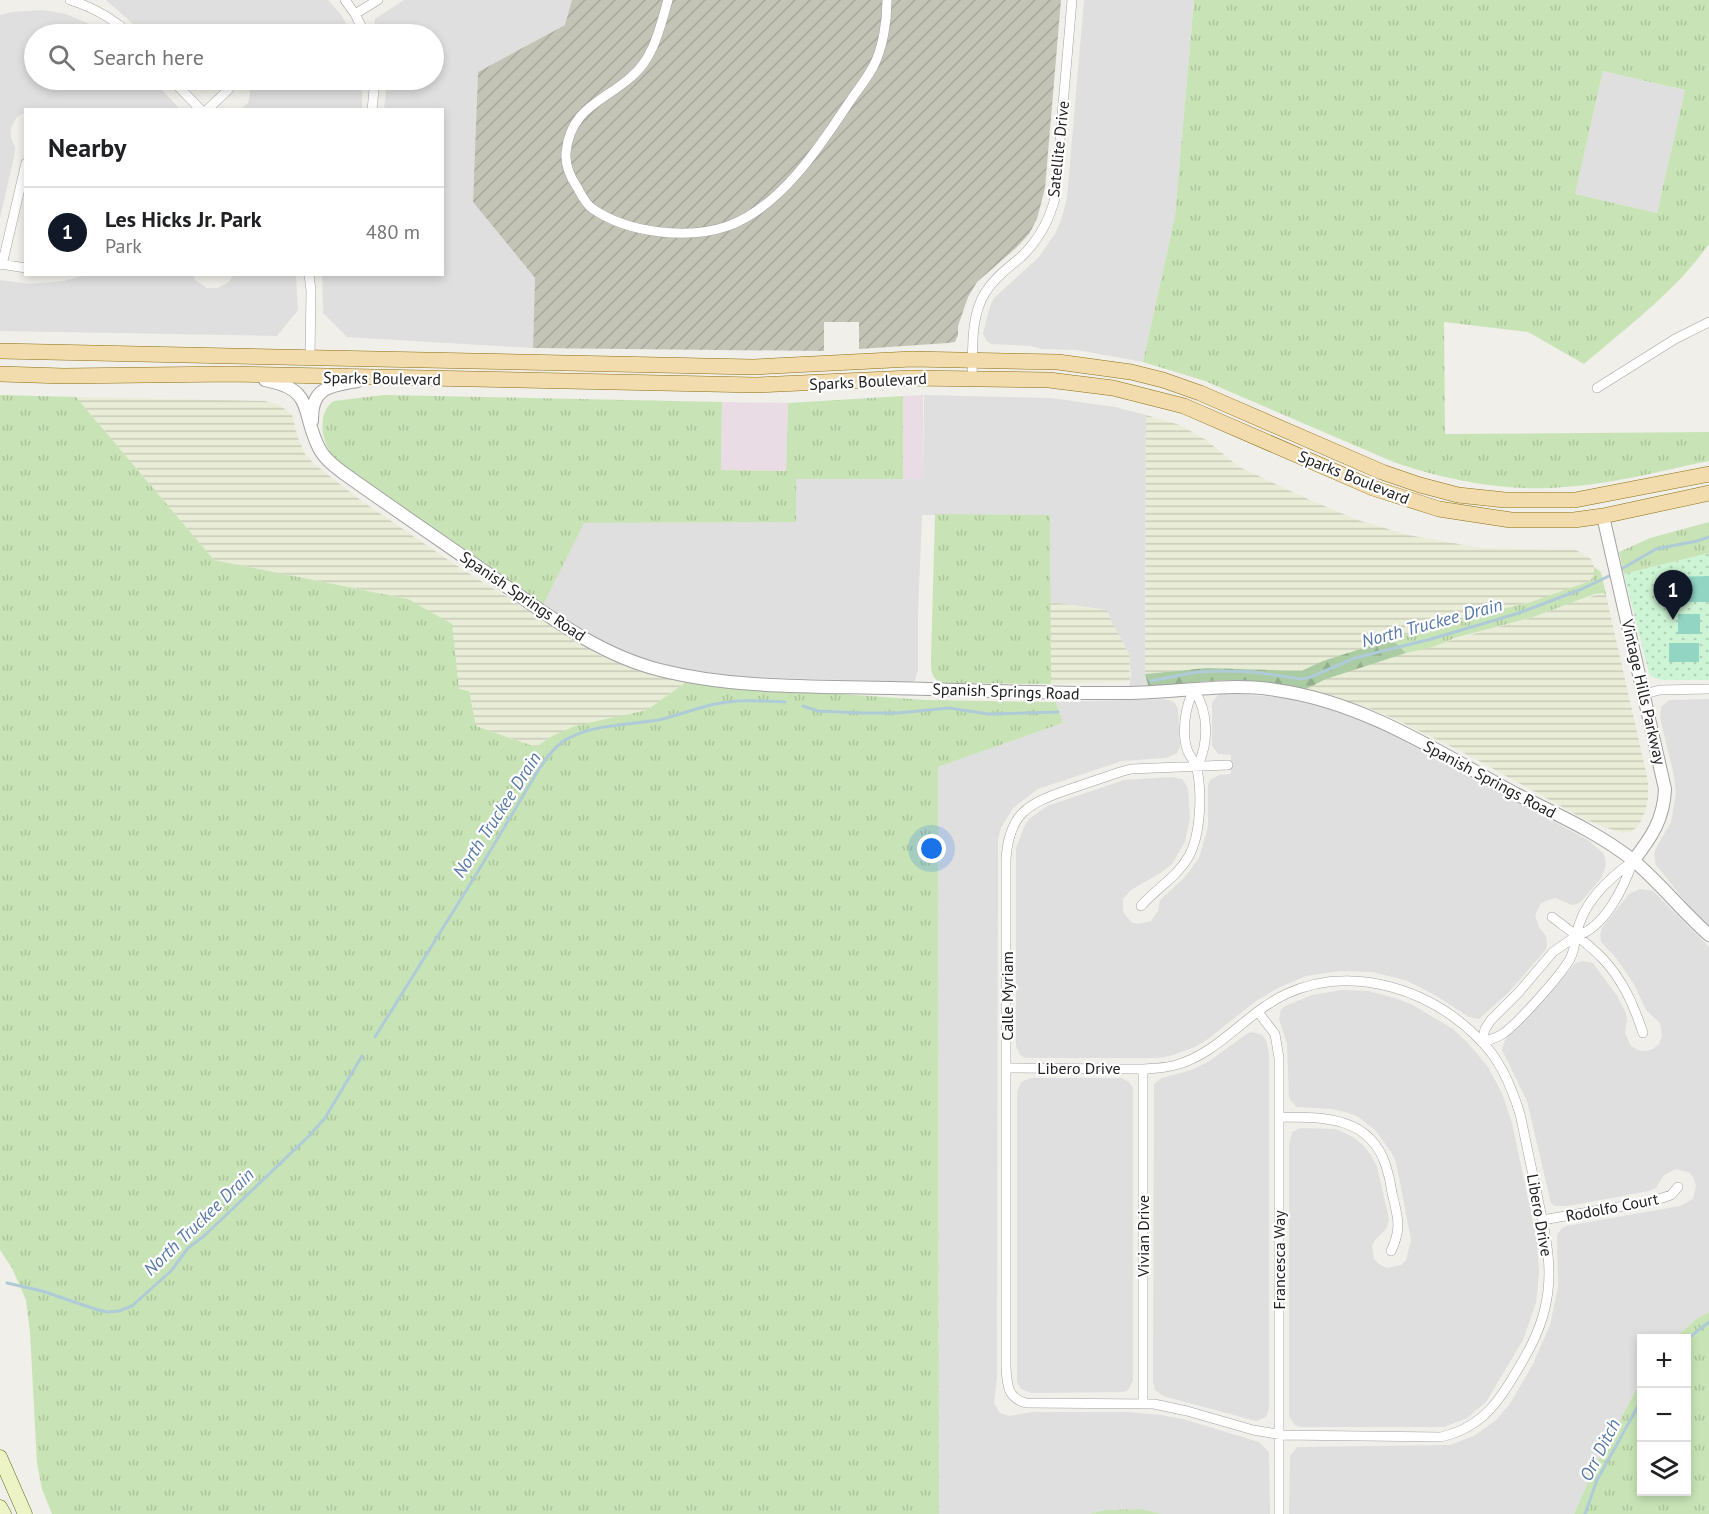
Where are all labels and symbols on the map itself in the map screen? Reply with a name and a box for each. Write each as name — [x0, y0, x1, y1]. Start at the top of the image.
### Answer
street label: Satellite Drive — [1043, 100, 1073, 198]
street label: Sparks Boulevard — [323, 367, 441, 389]
street label: Sparks Boulevard — [809, 368, 927, 394]
street label: Sparks Boulevard — [1296, 446, 1412, 508]
street label: Spanish Springs Road — [456, 547, 590, 645]
pin: 1 — [1654, 570, 1692, 620]
water label: North Truckee Drain — [1359, 593, 1505, 652]
street label: Vintage Hills Parkway — [1617, 616, 1671, 767]
street label: Spanish Springs Road — [932, 678, 1080, 704]
street label: Spanish Springs Road — [1420, 736, 1560, 822]
water label: North Truckee Drain — [447, 748, 546, 882]
your location — [917, 834, 946, 863]
street label: Calle Myriam — [997, 951, 1017, 1041]
street label: Libero Drive — [1037, 1058, 1121, 1078]
water label: North Truckee Drain — [139, 1163, 259, 1280]
street label: Libero Drive — [1523, 1172, 1557, 1258]
street label: Rodolfo Court — [1564, 1188, 1661, 1226]
street label: Vivian Drive — [1133, 1195, 1153, 1278]
street label: Francesca Way — [1269, 1210, 1289, 1310]
water label: Orr Ditch — [1574, 1415, 1625, 1485]

